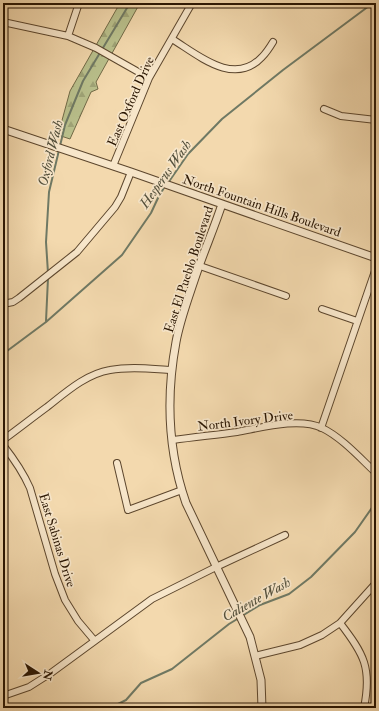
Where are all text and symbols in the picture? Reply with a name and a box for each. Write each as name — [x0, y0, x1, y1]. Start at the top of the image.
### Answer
street label: East Oxford Drive — [104, 54, 158, 149]
water label: Oxford Wash — [34, 118, 67, 188]
water label: Hesperus Wash — [135, 137, 195, 212]
street label: North Fountain Hills Boulevard — [180, 171, 343, 241]
street label: East El Pueblo Boulevard — [161, 203, 217, 335]
street label: North Ivory Drive — [196, 407, 294, 436]
street label: East Sabinas Drive — [35, 491, 79, 590]
water label: Caliente Wash — [219, 574, 293, 625]
north arrow — [18, 653, 58, 693]
text: N — [40, 668, 55, 682]

